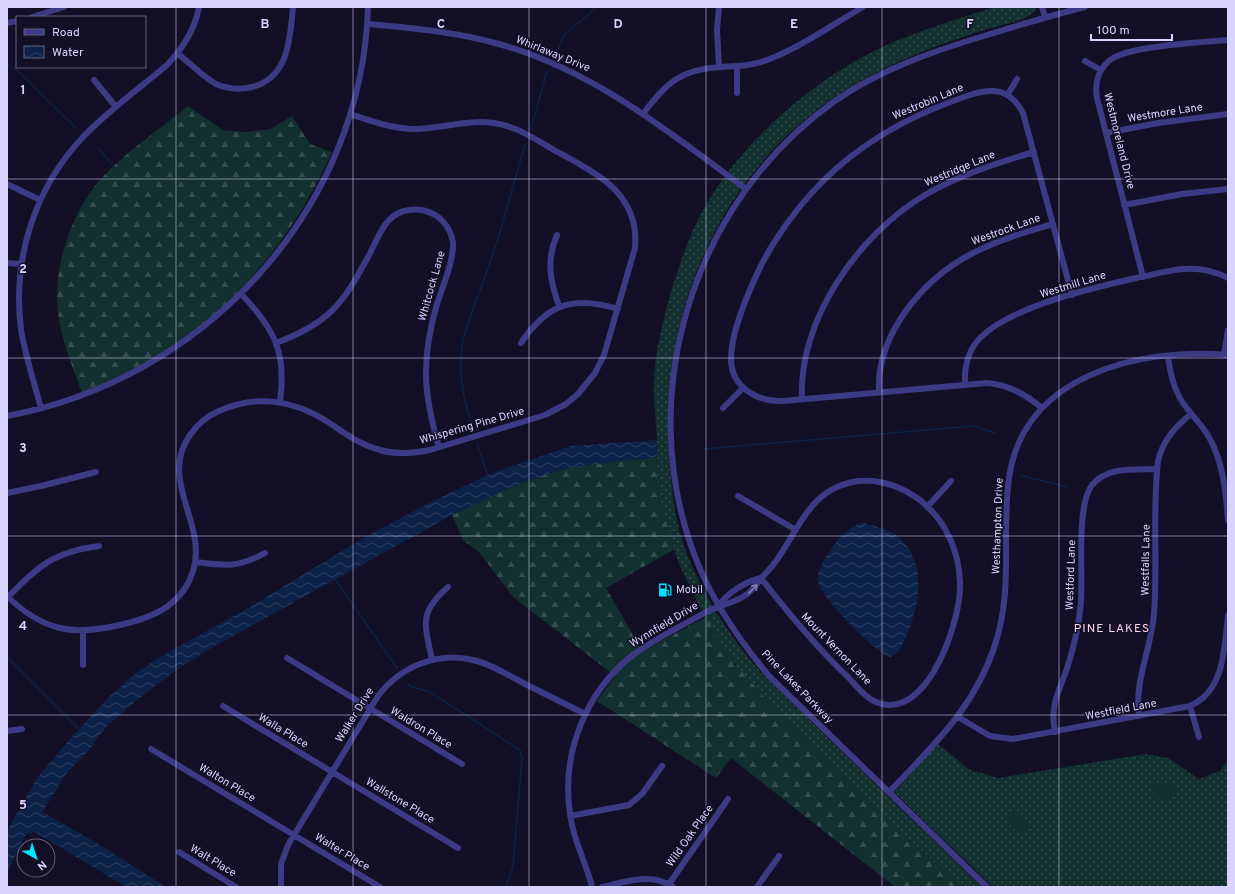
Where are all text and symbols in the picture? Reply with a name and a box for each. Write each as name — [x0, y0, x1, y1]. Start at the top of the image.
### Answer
legend — [16, 16, 146, 68]
scale bar — [1091, 16, 1172, 42]
text: B — [261, 17, 270, 33]
text: C — [437, 17, 445, 33]
text: D — [613, 17, 623, 33]
text: E — [790, 17, 798, 33]
text: F — [966, 17, 974, 33]
text: 100 m — [1097, 23, 1130, 39]
text: Road — [52, 25, 80, 41]
street label: Whirlaway Drive — [514, 33, 592, 75]
text: Water — [52, 45, 84, 61]
street label: Westrobin Lane — [890, 81, 966, 123]
text: 1 — [20, 83, 26, 99]
street label: Westmoreland Drive — [1100, 91, 1138, 191]
street label: Westmore Lane — [1126, 100, 1204, 126]
street label: Westridge Lane — [922, 148, 998, 190]
street label: Westrock Lane — [970, 211, 1042, 249]
street label: Whitcock Lane — [415, 249, 449, 323]
text: 2 — [19, 262, 27, 278]
street label: Westmill Lane — [1038, 268, 1108, 302]
street label: Whispering Pine Drive — [418, 404, 526, 448]
text: 3 — [19, 441, 27, 457]
street label: Westhampton Drive — [989, 477, 1007, 574]
street label: Westfalls Lane — [1138, 524, 1154, 596]
street label: Westford Lane — [1063, 539, 1079, 610]
fuel station icon: Mobil — [657, 582, 673, 598]
place label: Mobil — [676, 583, 703, 597]
one-way arrow — [748, 584, 758, 594]
street label: Wynnfield Drive — [627, 599, 701, 651]
street label: Mount Vernon Lane — [798, 610, 874, 688]
text: 4 — [19, 619, 27, 635]
district label: PINE LAKES — [1074, 621, 1150, 637]
street label: Pine Lakes Parkway — [758, 647, 836, 727]
street label: Walker Drive — [333, 685, 377, 745]
street label: Westfield Lane — [1084, 696, 1158, 724]
street label: Waldron Place — [387, 704, 455, 752]
street label: Walla Place — [255, 711, 311, 752]
street label: Walton Place — [196, 761, 258, 805]
street label: Wallstone Place — [363, 775, 437, 827]
text: 5 — [19, 798, 27, 814]
street label: Wild Oak Place — [663, 802, 717, 870]
street label: Walter Place — [312, 830, 372, 874]
north arrow — [16, 838, 56, 878]
street label: Walt Place — [187, 842, 239, 880]
text: N — [34, 857, 49, 873]

